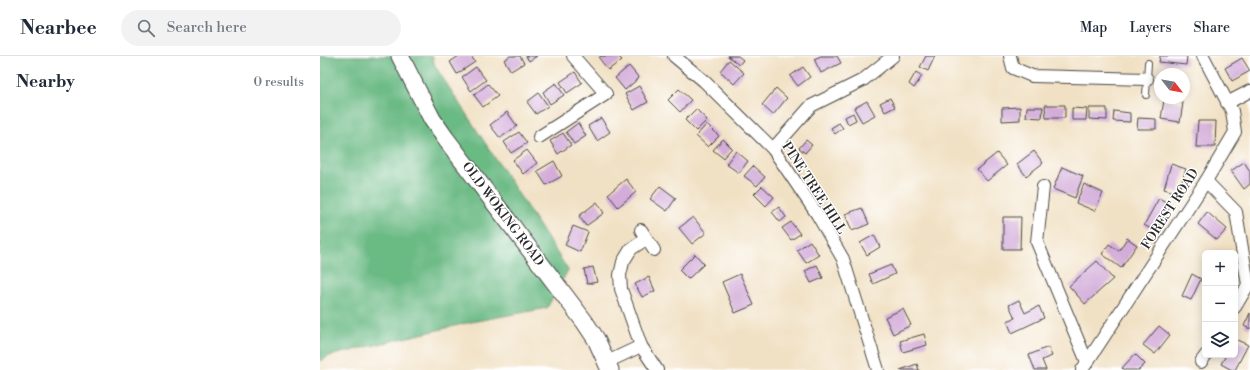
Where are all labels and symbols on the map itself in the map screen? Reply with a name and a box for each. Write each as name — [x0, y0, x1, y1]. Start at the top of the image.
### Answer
north arrow — [1154, 68, 1190, 104]
street label: PINE TREE HILL — [778, 139, 850, 237]
street label: OLD WOKING ROAD — [459, 159, 547, 269]
street label: FOREST ROAD — [1138, 166, 1202, 252]

